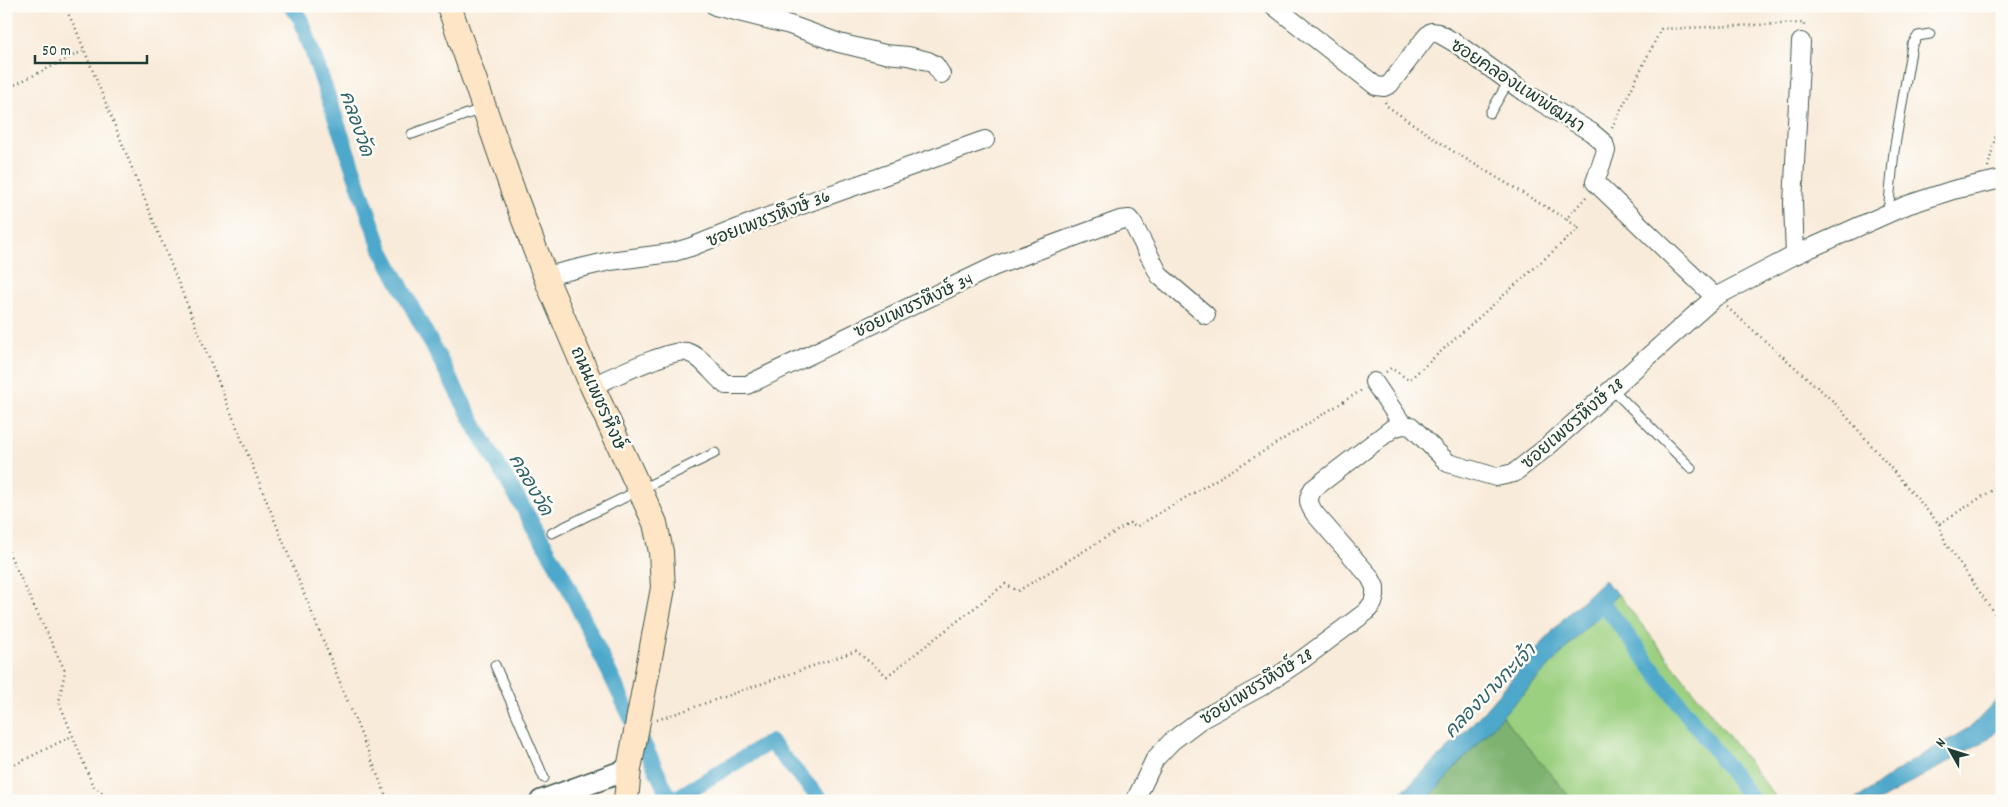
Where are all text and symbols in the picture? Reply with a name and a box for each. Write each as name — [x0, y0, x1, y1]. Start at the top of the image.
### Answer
scale bar — [35, 32, 148, 64]
street label: ซอยคลองแพพัฒนา — [1445, 33, 1589, 140]
text: 50 m — [42, 41, 71, 63]
water label: คลองวัด — [331, 88, 379, 161]
street label: ซอยเพชรหึงษ์ 36 — [702, 182, 834, 255]
street label: ซอยเพชรหึงษ์ 34 — [849, 266, 978, 346]
street label: ถนนเพชรหึงษ์ — [563, 342, 634, 455]
street label: ซอยเพชรหึงษ์ 28 — [1515, 371, 1631, 477]
water label: คลองวัด — [500, 450, 558, 523]
water label: คลองบางกะเจ้า — [1438, 637, 1545, 746]
street label: ซอยเพชรหึงษ์ 28 — [1194, 641, 1319, 733]
north arrow — [1926, 724, 1976, 774]
text: N — [1932, 734, 1951, 752]

